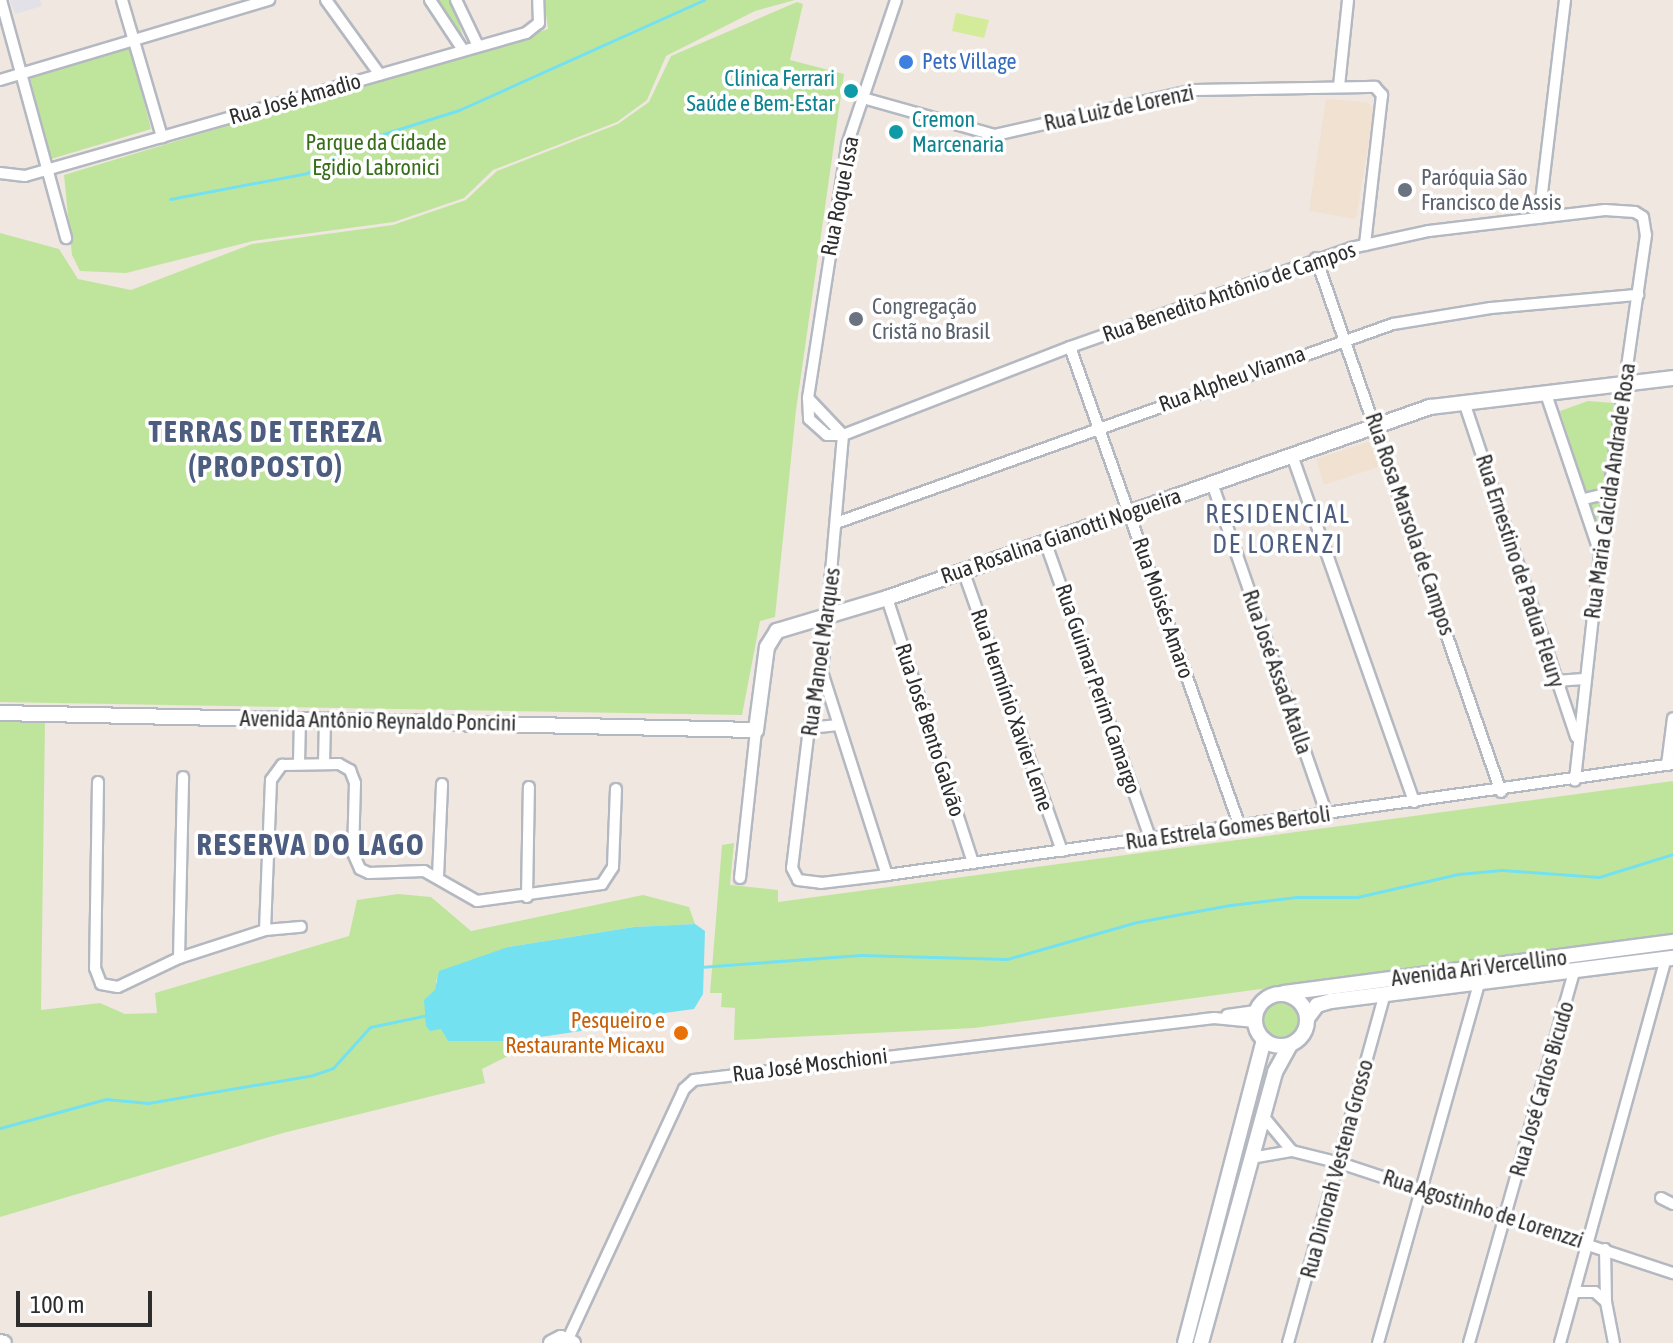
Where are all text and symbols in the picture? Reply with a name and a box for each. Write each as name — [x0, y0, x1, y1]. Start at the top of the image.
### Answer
place label: Pets Village — [922, 49, 1016, 75]
marker: Pets Village — [897, 53, 915, 71]
place label: Clínica Ferrari Saúde e Bem-Estar — [687, 65, 835, 116]
street label: Rua José Amadio — [226, 68, 364, 130]
street label: Rua Luiz de Lorenzi — [1042, 79, 1196, 137]
marker: Clínica Ferrari Saúde e Bem-Estar — [842, 82, 860, 100]
place label: Cremon Marcenaria — [912, 106, 1004, 158]
marker: Cremon Marcenaria — [887, 123, 905, 141]
park label: Parque da Cidade Egidio Labronici — [306, 129, 446, 180]
street label: Rua Roque Issa — [815, 134, 865, 258]
place label: Paróquia São Francisco de Assis — [1421, 164, 1561, 216]
marker: Paróquia São Francisco de Assis — [1396, 181, 1414, 199]
street label: Rua Benedito Antônio de Campos — [1099, 236, 1359, 348]
place label: Congregação Cristã no Brasil — [872, 293, 990, 344]
marker: Congregação Cristã no Brasil — [847, 310, 865, 328]
street label: Rua Alpheu Vianna — [1155, 340, 1309, 418]
street label: Rua Maria Calcida Andrade Rosa — [1579, 361, 1641, 621]
street label: Rua Rosa Marsola de Campos — [1359, 409, 1461, 639]
district label: TERRAS DE TEREZA (PROPOSTO) — [149, 413, 383, 484]
street label: Rua Ernestino de Padua Fleury — [1470, 451, 1570, 691]
street label: Rua Rosalina Gianotti Nogueira — [937, 482, 1185, 590]
district label: RESIDENCIAL DE LORENZI — [1205, 499, 1351, 560]
street label: Rua Moisés Amaro — [1127, 534, 1199, 682]
street label: Rua Manoel Marques — [796, 566, 846, 738]
street label: Rua Guimar Perim Camargo — [1050, 581, 1146, 797]
street label: Rua José Assad Atalla — [1236, 586, 1318, 758]
street label: Rua Hermínio Xavier Leme — [965, 605, 1059, 815]
street label: Rua José Bento Galvão — [890, 640, 970, 820]
street label: Avenida Antônio Reynaldo Poncini — [239, 705, 517, 737]
street label: Rua Estrela Gomes Bertoli — [1124, 801, 1332, 855]
district label: RESERVA DO LAGO — [197, 826, 425, 862]
street label: Avenida Ari Vercellino — [1390, 944, 1568, 992]
street label: Rua José Carlos Bicudo — [1504, 998, 1580, 1180]
place label: Pesqueiro e Restaurante Micaxu — [505, 1007, 665, 1058]
marker: Pesqueiro e Restaurante Micaxu — [672, 1024, 690, 1042]
street label: Rua José Moschioni — [731, 1042, 889, 1088]
street label: Rua Dinorah Vestena Grosso — [1295, 1057, 1379, 1281]
street label: Rua Agostinho de Lorenzzi — [1379, 1164, 1587, 1254]
scale bar — [20, 1275, 156, 1325]
text: 100 m — [30, 1291, 84, 1318]

